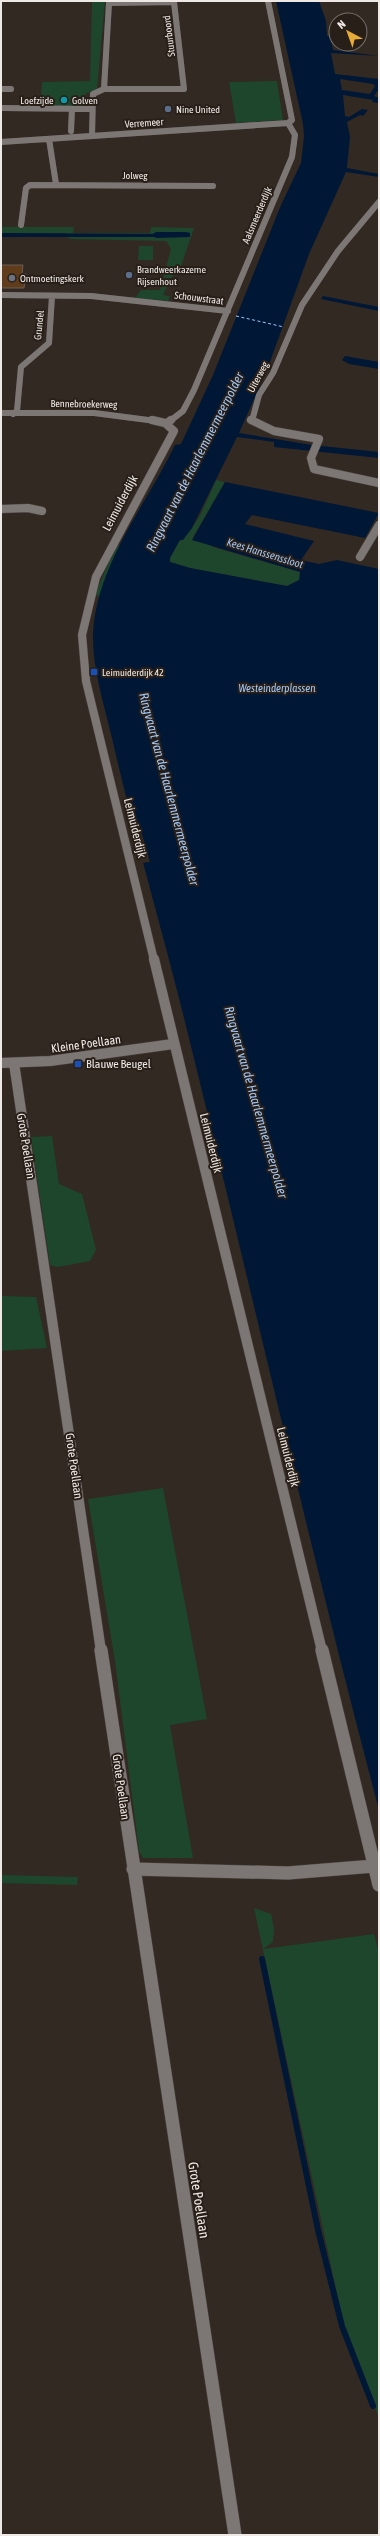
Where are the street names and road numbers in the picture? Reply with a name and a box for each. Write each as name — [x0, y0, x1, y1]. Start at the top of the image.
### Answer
street label: Stuurboord — [161, 14, 177, 57]
street label: Loefzijde — [20, 95, 54, 106]
street label: Verremeer — [124, 116, 165, 130]
street label: Jolweg — [122, 170, 148, 181]
street label: Aalsmeerderdijk — [240, 184, 274, 245]
street label: Schouwstraat — [174, 290, 224, 306]
street label: Grundel — [32, 309, 46, 340]
street label: Uiterweg — [245, 359, 271, 394]
street label: Bennebroekerweg — [50, 398, 118, 410]
street label: Leimuiderdijk — [99, 472, 141, 533]
street label: Leimuiderdijk — [121, 797, 149, 860]
street label: Kleine Poellaan — [50, 1032, 122, 1056]
street label: Grote Poellaan — [14, 1112, 38, 1180]
street label: Leimuiderdijk — [197, 1112, 225, 1175]
street label: Leimuiderdijk — [274, 1426, 302, 1489]
street label: Grote Poellaan — [62, 1432, 86, 1500]
street label: Grote Poellaan — [109, 1753, 133, 1821]
street label: Grote Poellaan — [185, 2161, 213, 2239]

